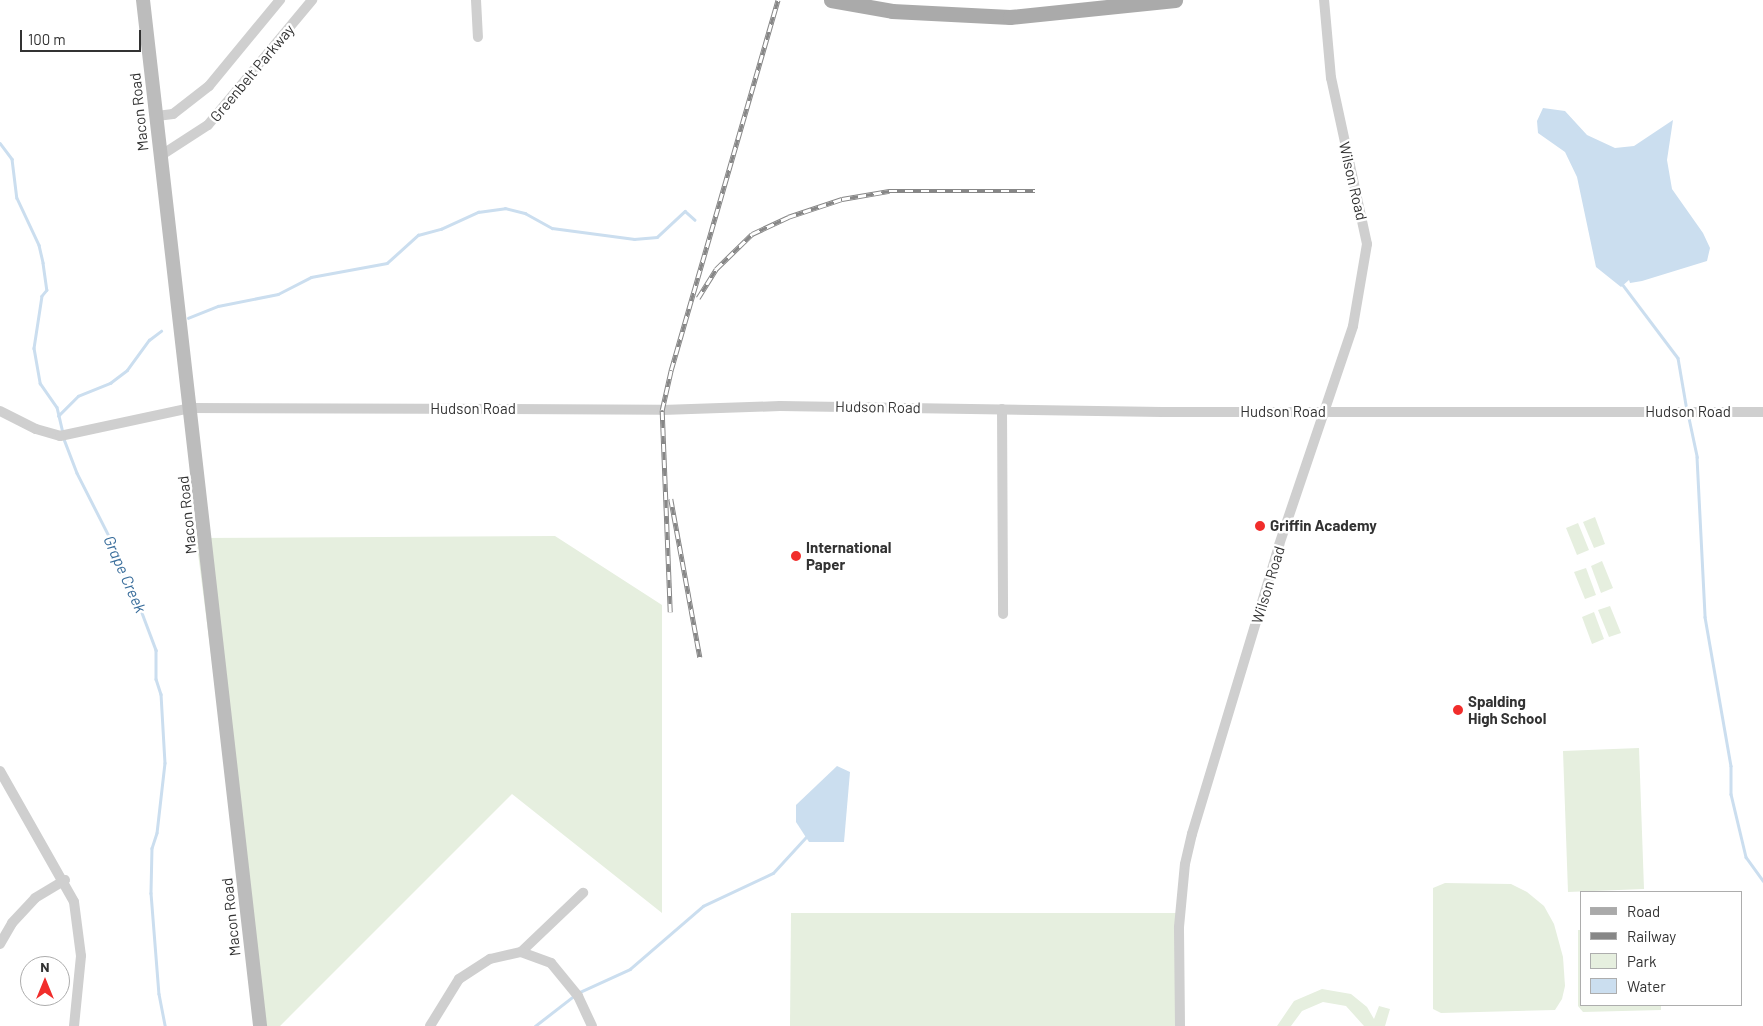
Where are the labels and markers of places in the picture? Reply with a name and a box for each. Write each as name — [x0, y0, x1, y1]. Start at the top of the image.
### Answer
place label: Griffin Academy — [1270, 517, 1377, 535]
marker: Griffin Academy — [1254, 520, 1266, 532]
place label: International Paper — [806, 538, 891, 573]
marker: International Paper — [790, 550, 802, 562]
place label: Spalding High School — [1468, 692, 1546, 727]
marker: Spalding High School — [1452, 704, 1464, 716]

